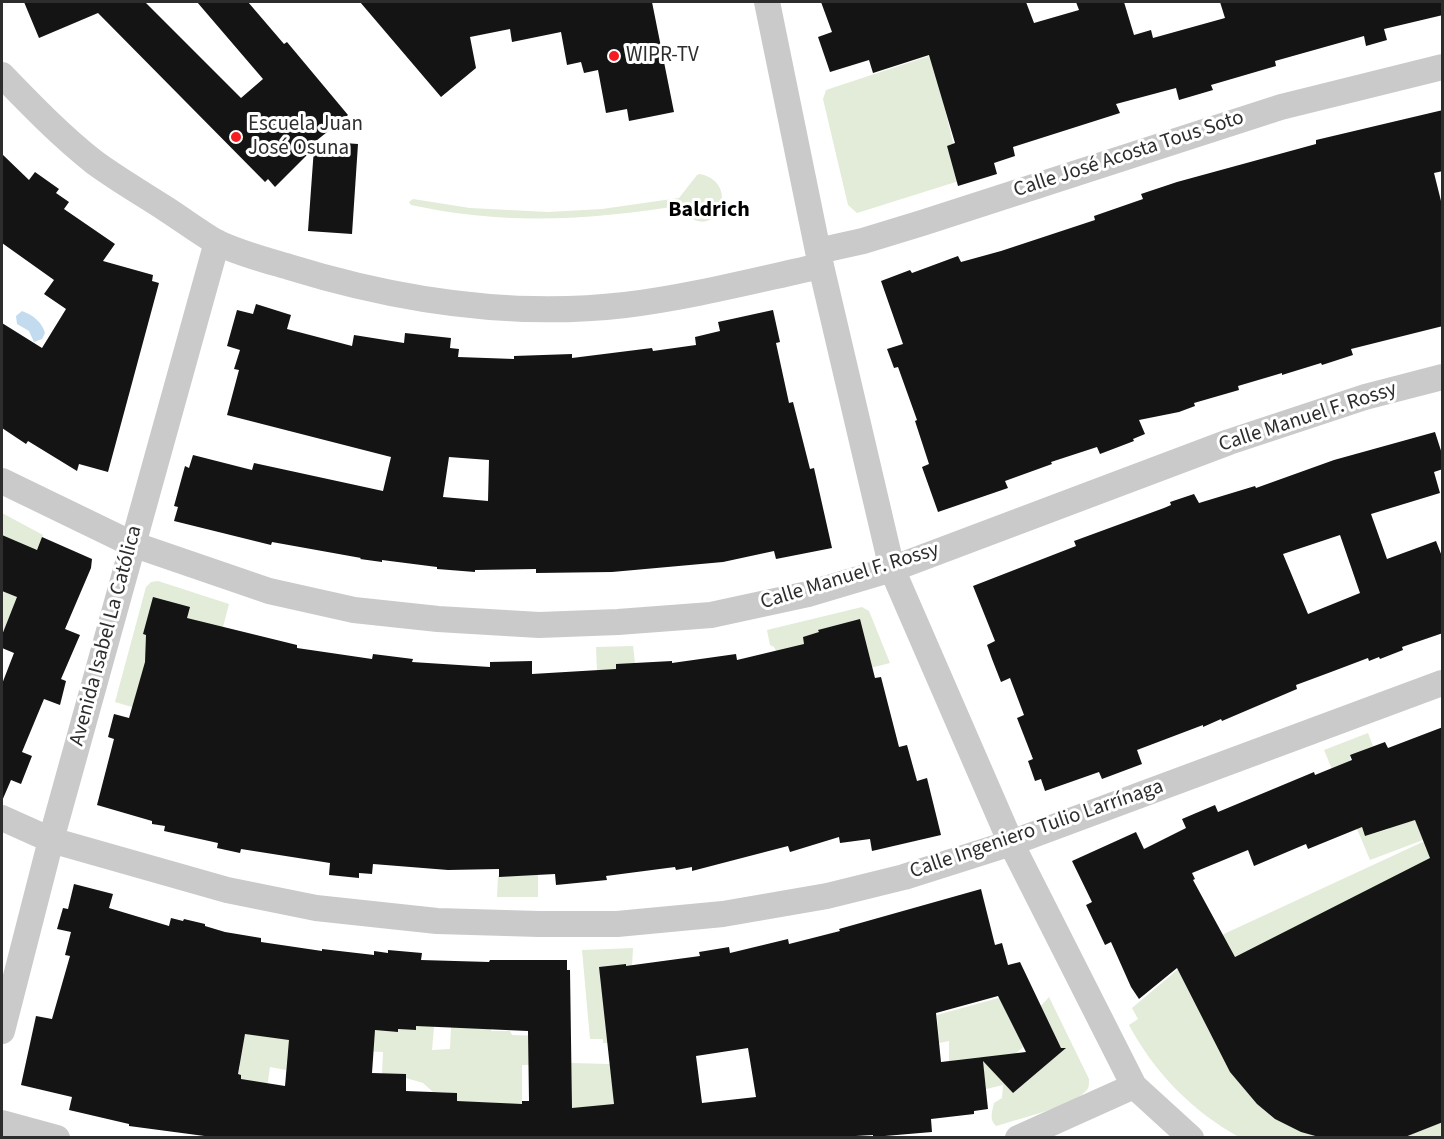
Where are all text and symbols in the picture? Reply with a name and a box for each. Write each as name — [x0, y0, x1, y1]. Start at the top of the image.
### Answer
place label: WIPR-TV — [626, 43, 699, 69]
marker: WIPR-TV — [607, 49, 621, 63]
street label: Calle José Acosta Tous Soto — [1011, 106, 1247, 204]
place label: Escuela Juan José Osuna — [248, 112, 363, 162]
marker: Escuela Juan José Osuna — [229, 130, 243, 144]
district label: Baldrich — [668, 198, 750, 224]
street label: Calle Manuel F. Rossy — [1216, 377, 1400, 459]
street label: Avenida Isabel La Católica — [65, 523, 149, 749]
street label: Calle Manuel F. Rossy — [758, 538, 942, 616]
street label: Calle Ingeniero Tulio Larrínaga — [907, 775, 1167, 885]

